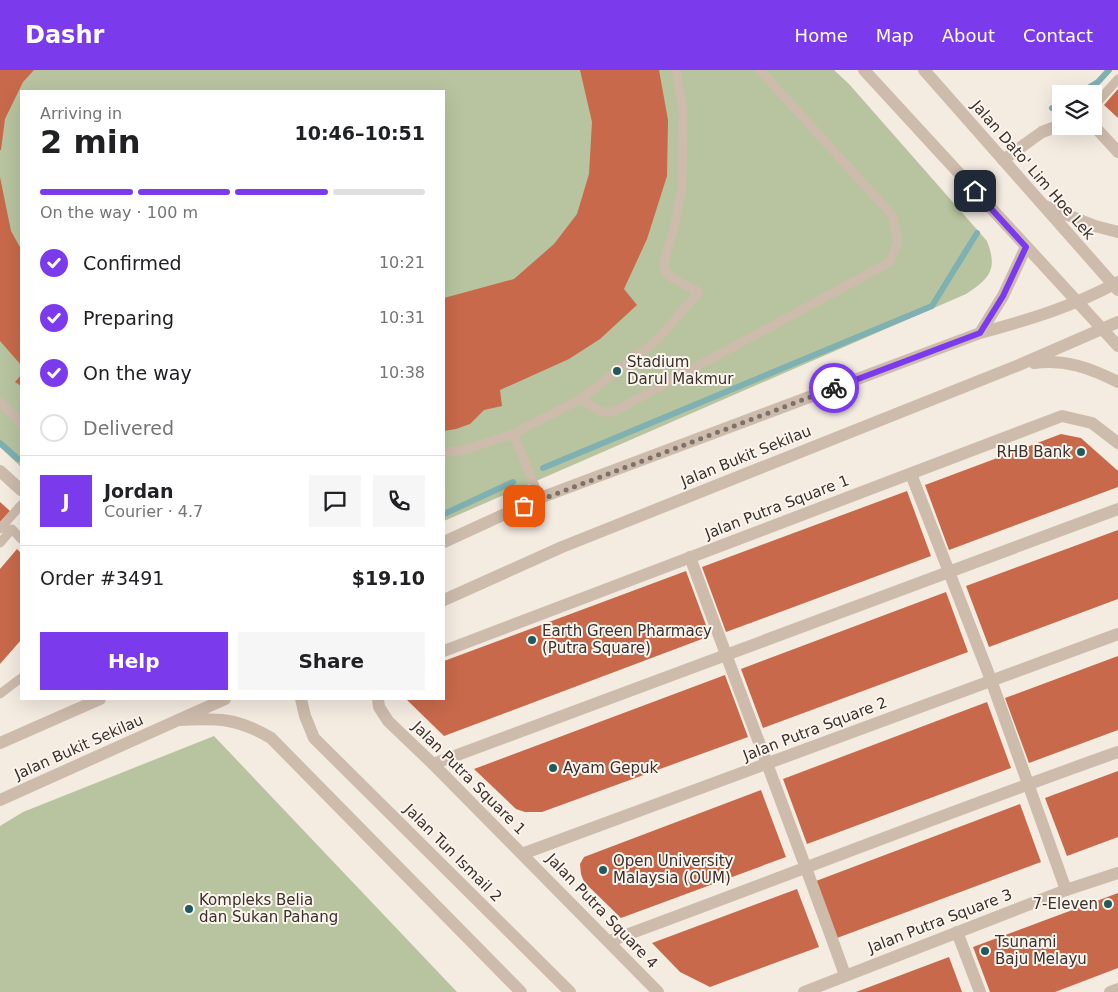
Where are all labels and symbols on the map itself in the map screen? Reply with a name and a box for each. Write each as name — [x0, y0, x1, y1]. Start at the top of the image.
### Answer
street label: Jalan Dato' Lim Hoe Lek — [967, 96, 1098, 243]
pin — [954, 170, 996, 212]
place label: Stadium Darul Makmur — [627, 353, 734, 388]
courier — [809, 363, 859, 413]
marker: Stadium Darul Makmur — [611, 365, 623, 377]
street label: Jalan Bukit Sekilau — [677, 422, 814, 491]
place label: RHB Bank — [997, 443, 1071, 461]
marker: RHB Bank — [1075, 446, 1087, 458]
street label: Jalan Putra Square 1 — [702, 471, 851, 543]
pin — [503, 485, 545, 527]
place label: Earth Green Pharmacy (Putra Square) — [542, 622, 712, 657]
marker: Earth Green Pharmacy (Putra Square) — [526, 634, 538, 646]
street label: Jalan Putra Square 2 — [740, 693, 889, 765]
street label: Jalan Bukit Sekilau — [11, 711, 146, 784]
street label: Jalan Putra Square 1 — [408, 717, 529, 838]
place label: Ayam Gepuk — [563, 759, 659, 777]
marker: Ayam Gepuk — [547, 762, 559, 774]
street label: Jalan Tun Ismail 2 — [400, 800, 506, 906]
street label: Jalan Putra Square 4 — [542, 849, 662, 972]
place label: Open University Malaysia (OUM) — [613, 852, 734, 887]
marker: Open University Malaysia (OUM) — [597, 864, 609, 876]
street label: Jalan Putra Square 3 — [865, 885, 1014, 957]
place label: Kompleks Belia dan Sukan Pahang — [199, 891, 338, 926]
place label: 7-Eleven — [1033, 895, 1098, 913]
marker: 7-Eleven — [1102, 898, 1114, 910]
marker: Kompleks Belia dan Sukan Pahang — [183, 903, 195, 915]
place label: Tsunami Baju Melayu — [994, 933, 1087, 968]
marker: Tsunami Baju Melayu — [979, 945, 991, 957]

